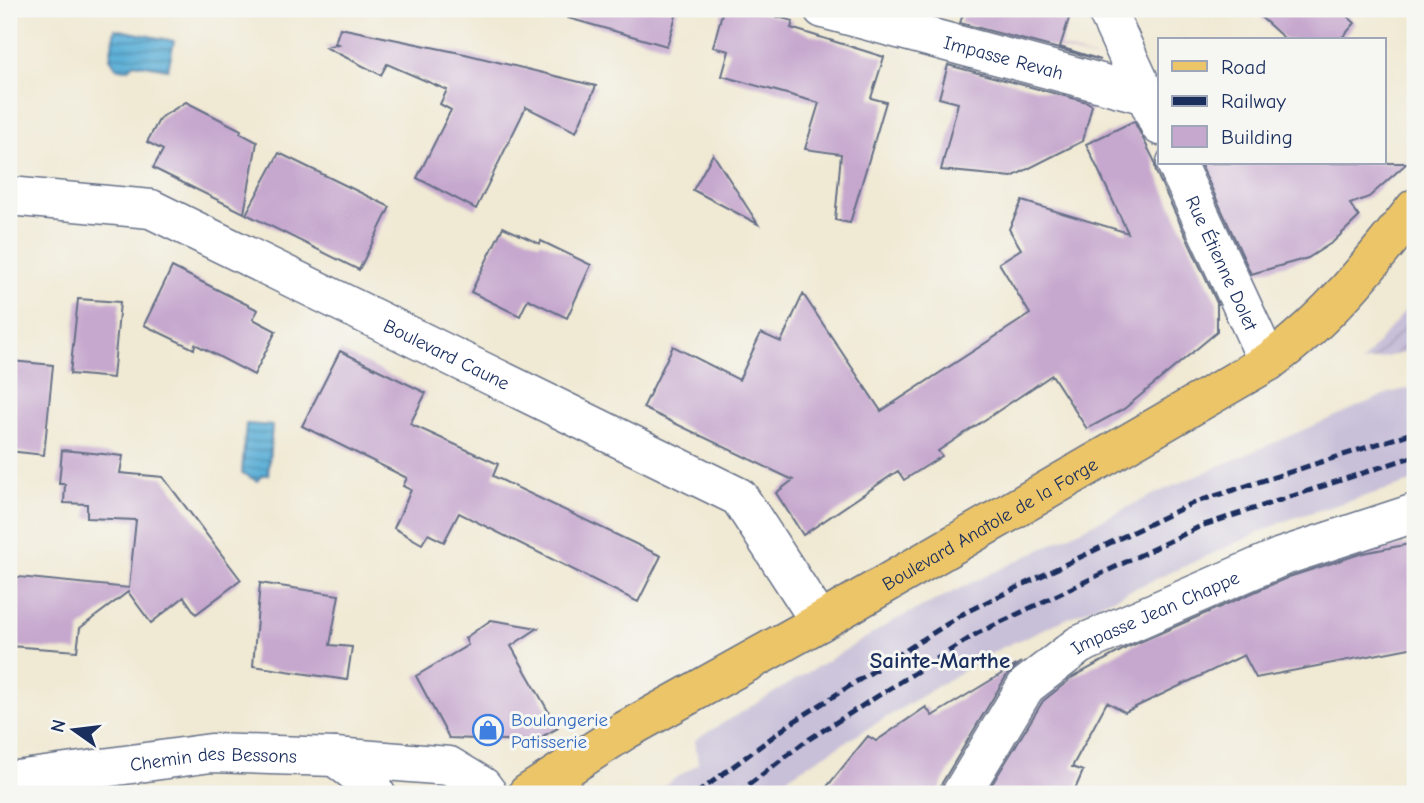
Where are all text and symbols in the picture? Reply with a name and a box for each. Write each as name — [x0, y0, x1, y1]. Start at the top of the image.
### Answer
street label: Impasse Revah — [941, 32, 1066, 85]
legend — [1158, 38, 1386, 164]
text: Road — [1221, 55, 1266, 79]
text: Railway — [1221, 89, 1286, 113]
text: Building — [1221, 125, 1293, 149]
street label: Rue Étienne Dolet — [1181, 192, 1262, 335]
street label: Boulevard Caune — [380, 315, 513, 395]
street label: Boulevard Anatole de la Forge — [878, 453, 1102, 596]
street label: Impasse Jean Chappe — [1067, 567, 1243, 659]
district label: Sainte-Marthe — [870, 647, 1010, 674]
north arrow — [38, 694, 108, 764]
place label: Boulangerie Patisserie — [511, 709, 608, 753]
shop icon: Boulangerie Patisserie — [471, 713, 505, 747]
text: N — [46, 717, 71, 735]
street label: Chemin des Bessons — [129, 743, 297, 776]

